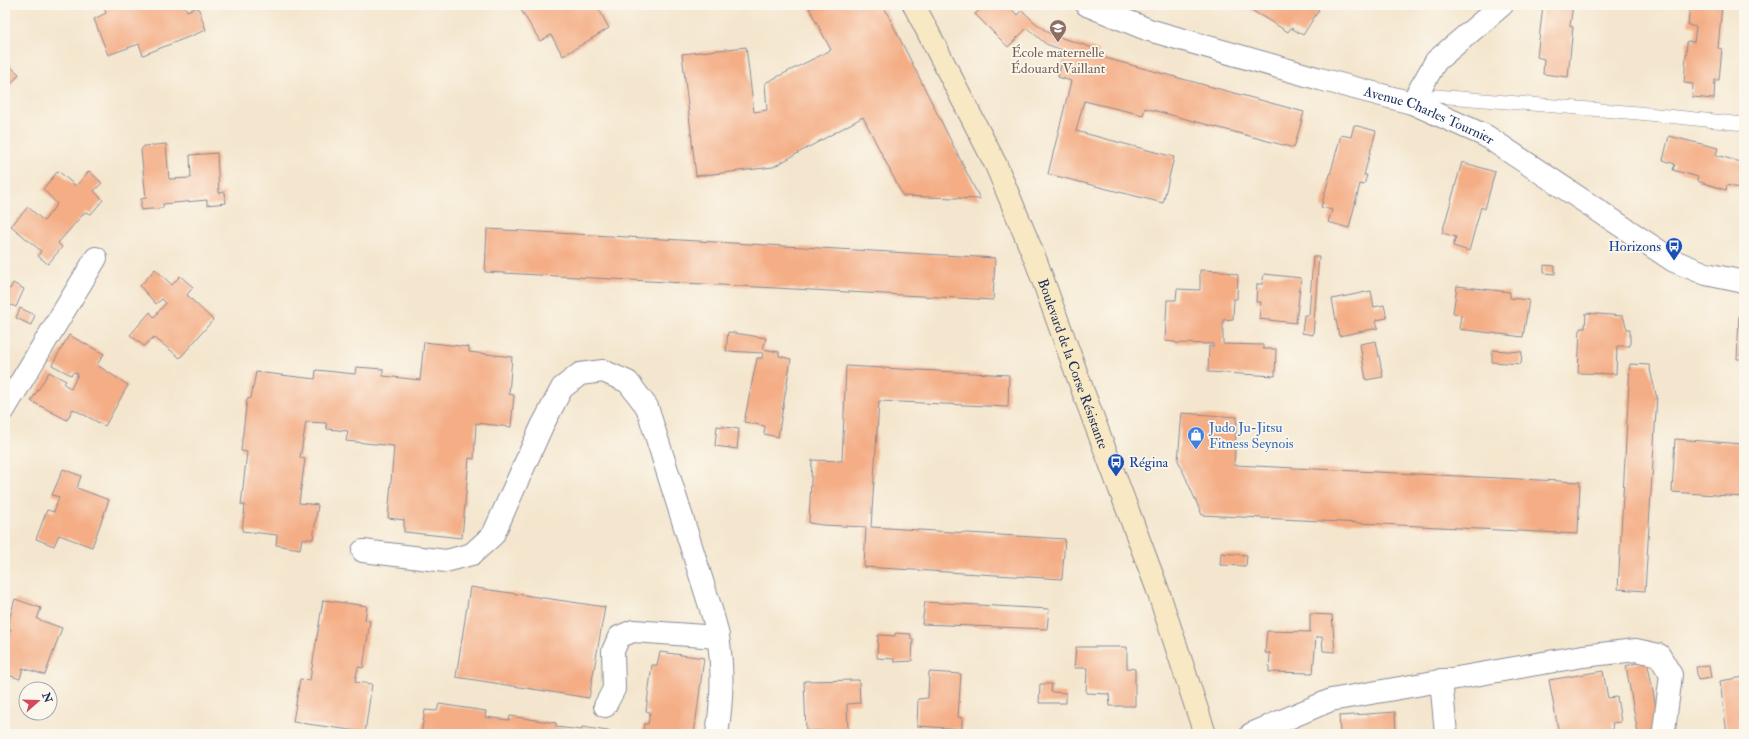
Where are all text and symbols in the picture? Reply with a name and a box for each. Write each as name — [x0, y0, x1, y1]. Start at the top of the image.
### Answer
school or university icon: École maternelle Édouard Vaillant — [1048, 18, 1068, 43]
place label: École maternelle Édouard Vaillant — [1011, 44, 1106, 77]
street label: Avenue Charles Tournier — [1361, 82, 1499, 148]
bus stop icon: Horizons — [1664, 236, 1684, 261]
place label: Horizons — [1609, 238, 1661, 255]
street label: Boulevard de la Corse Résistante — [1034, 276, 1112, 451]
place label: Judo Ju-Jitsu Fitness Seynois — [1208, 419, 1294, 453]
shop icon: Judo Ju-Jitsu Fitness Seynois — [1186, 425, 1206, 450]
bus stop icon: Régina — [1106, 452, 1126, 477]
place label: Régina — [1129, 454, 1169, 471]
north arrow — [18, 681, 58, 721]
text: N — [39, 690, 55, 706]

